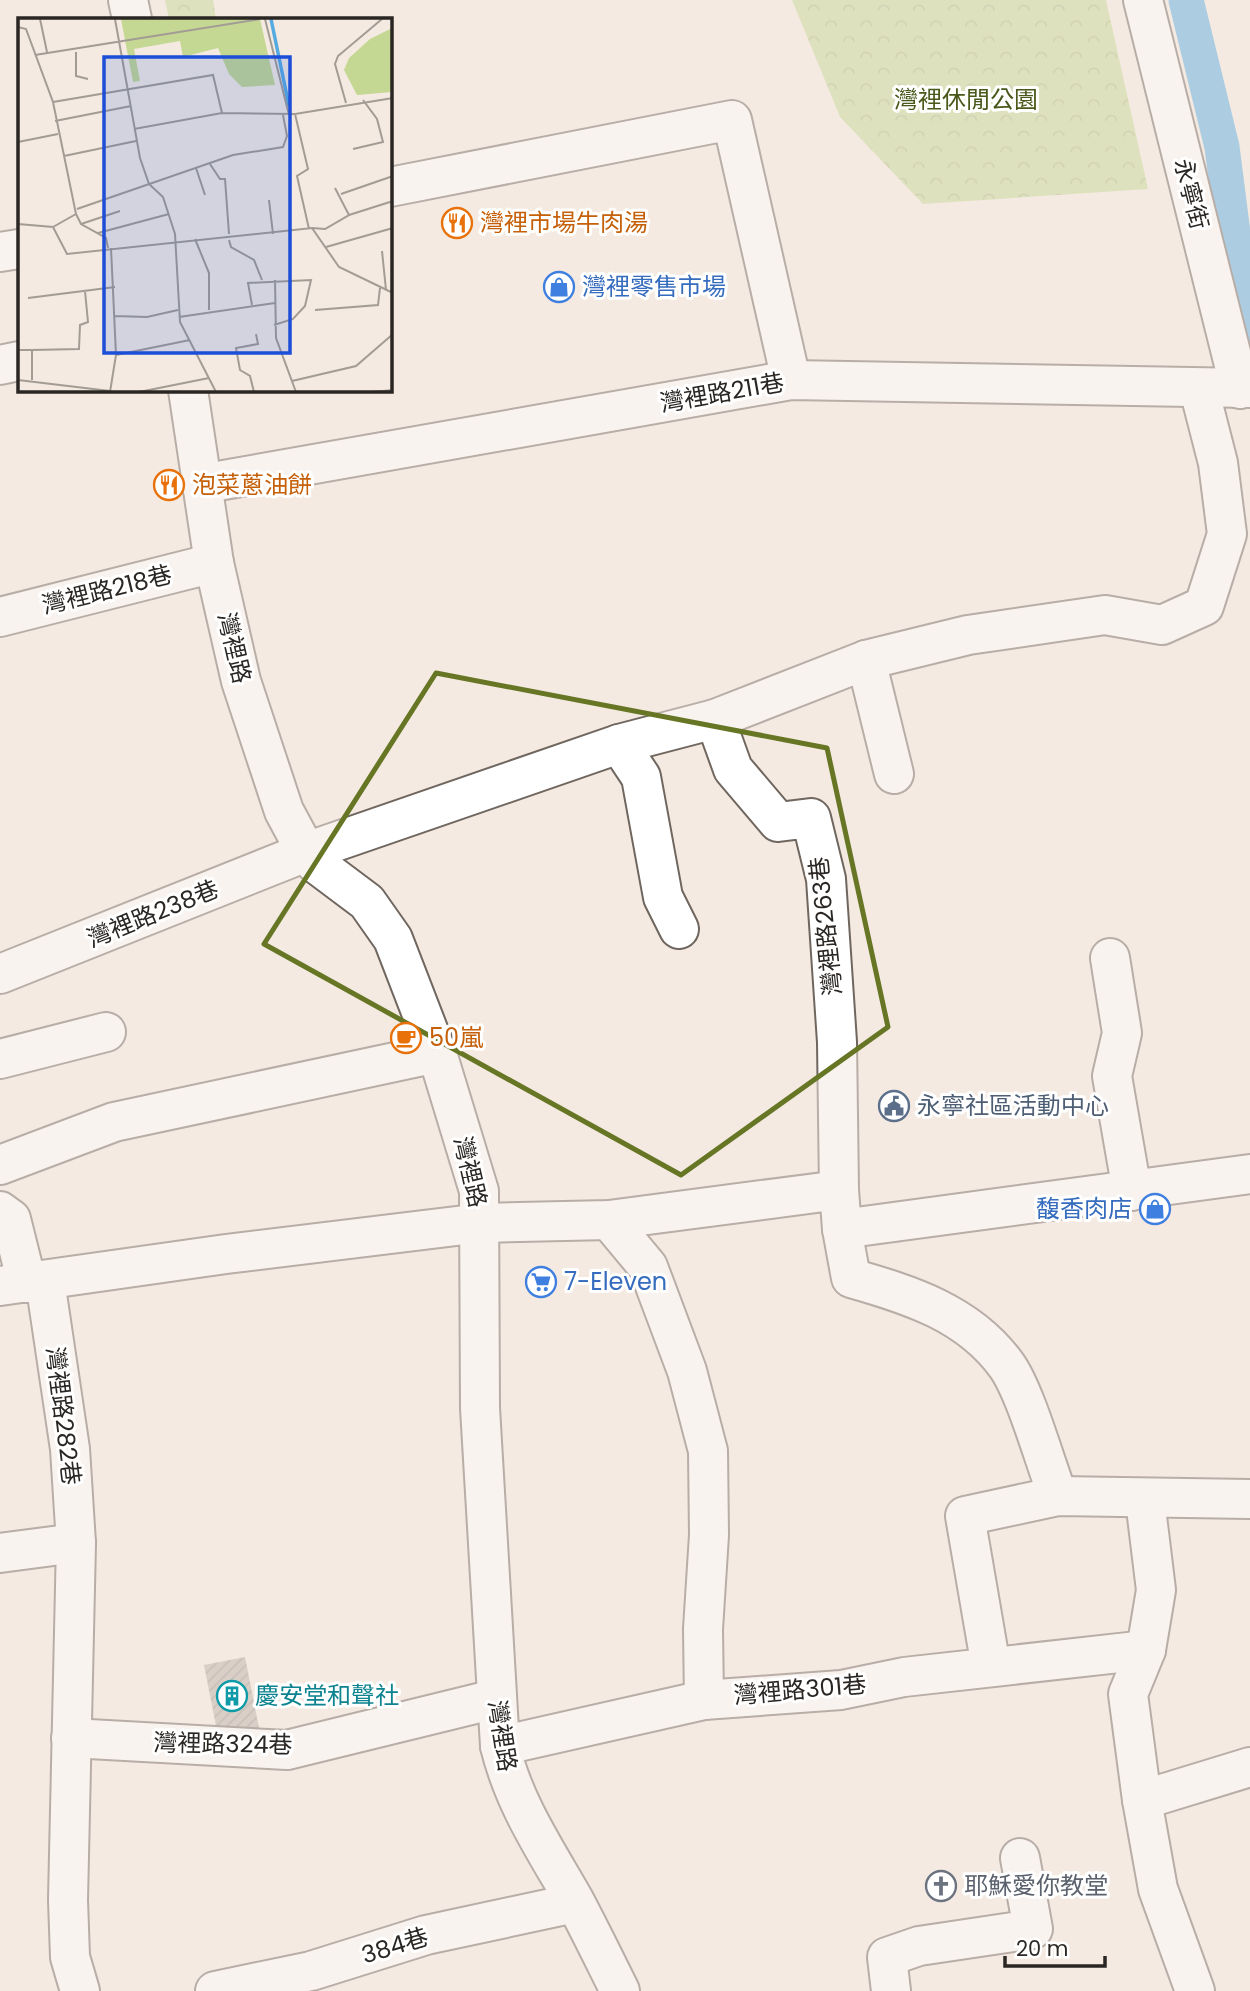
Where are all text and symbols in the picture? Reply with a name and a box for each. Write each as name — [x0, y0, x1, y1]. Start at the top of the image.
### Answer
inset map — [18, 18, 392, 392]
park label: 灣裡休閒公園 — [894, 83, 1038, 116]
street label: 永寧街 — [1167, 155, 1216, 233]
restaurant icon: 灣裡市場牛肉湯 — [440, 206, 474, 240]
place label: 灣裡市場牛肉湯 — [480, 206, 648, 239]
shop icon: 灣裡零售市場 — [542, 270, 576, 304]
place label: 灣裡零售市場 — [582, 270, 726, 303]
street label: 灣裡路211巷 — [657, 365, 786, 420]
restaurant icon: 泡菜蔥油餅 — [152, 468, 186, 502]
place label: 泡菜蔥油餅 — [192, 468, 312, 501]
street label: 灣裡路218巷 — [39, 557, 175, 622]
street label: 灣裡路 — [210, 609, 259, 687]
street label: 灣裡路263巷 — [802, 855, 849, 997]
street label: 灣裡路238巷 — [82, 872, 223, 955]
cafe icon: 50嵐 — [389, 1021, 423, 1055]
place label: 50嵐 — [429, 1021, 483, 1054]
public building icon: 永寧社區活動中心 — [877, 1089, 911, 1123]
place label: 永寧社區活動中心 — [917, 1089, 1109, 1122]
street label: 灣裡路 — [446, 1133, 495, 1211]
place label: 馥香肉店 — [1036, 1192, 1132, 1225]
shop icon: 馥香肉店 — [1138, 1192, 1172, 1226]
supermarket icon: 7-Eleven — [524, 1265, 558, 1299]
place label: 7-Eleven — [564, 1265, 667, 1298]
street label: 灣裡路282巷 — [39, 1345, 88, 1487]
street label: 灣裡路301巷 — [732, 1667, 868, 1712]
building icon: 慶安堂和聲社 — [215, 1679, 249, 1713]
place label: 慶安堂和聲社 — [255, 1679, 399, 1712]
street label: 灣裡路 — [481, 1698, 524, 1774]
street label: 灣裡路324巷 — [153, 1726, 293, 1761]
church icon: 耶穌愛你教堂 — [924, 1869, 958, 1903]
place label: 耶穌愛你教堂 — [964, 1869, 1108, 1902]
street label: 384巷 — [357, 1920, 432, 1971]
scale bar — [1005, 1924, 1105, 1968]
text: 20 m — [1016, 1934, 1069, 1963]

